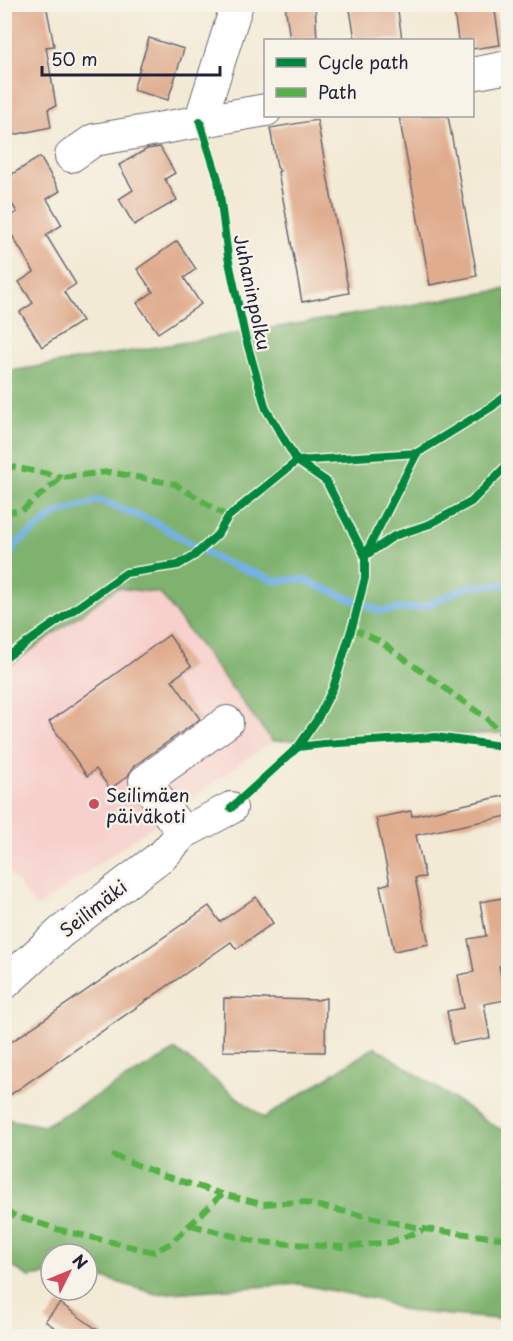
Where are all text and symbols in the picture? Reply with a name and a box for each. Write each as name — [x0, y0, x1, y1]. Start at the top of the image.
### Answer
scale bar — [42, 39, 220, 77]
legend — [264, 39, 474, 117]
text: 50 m — [51, 45, 98, 72]
text: Cycle path — [318, 48, 409, 75]
text: Path — [318, 78, 357, 105]
street label: Juhaninpolku — [228, 232, 278, 352]
place label: Seilimäen päiväkoti — [106, 781, 190, 829]
marker: Seilimäen päiväkoti — [87, 797, 101, 811]
street label: Seilimäki — [54, 873, 132, 943]
north arrow — [39, 1242, 99, 1302]
text: N — [68, 1248, 94, 1274]

